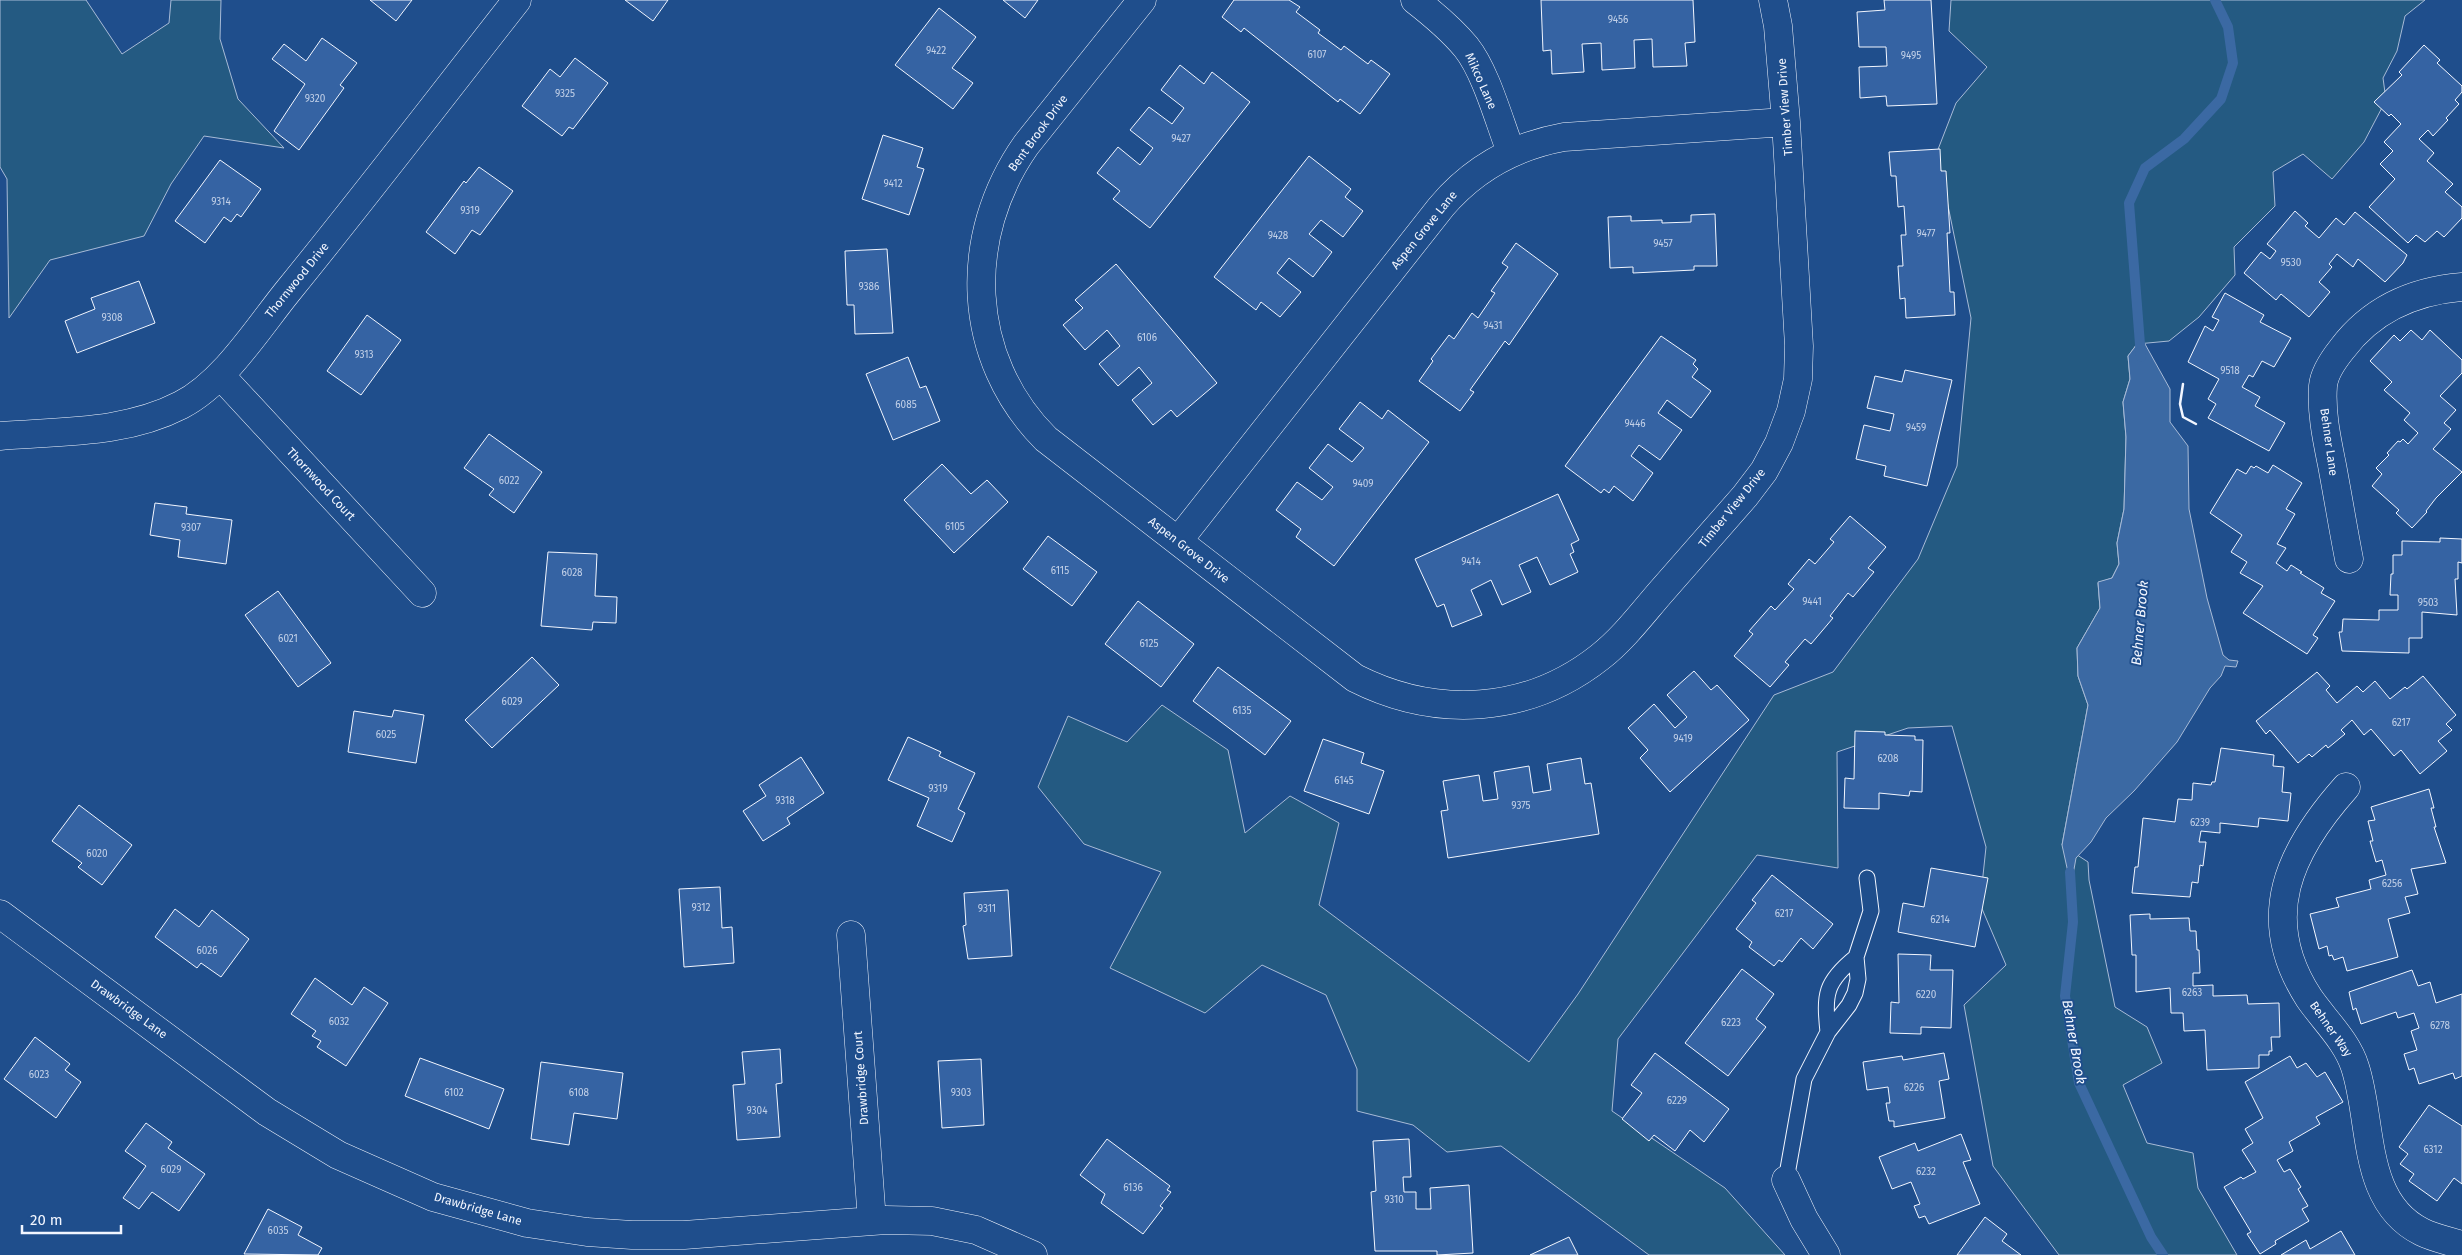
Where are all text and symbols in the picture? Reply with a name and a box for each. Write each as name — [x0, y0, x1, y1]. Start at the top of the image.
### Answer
house number: 9456 — [1608, 14, 1628, 26]
house number: 9422 — [926, 45, 946, 57]
house number: 6107 — [1308, 49, 1327, 61]
house number: 9495 — [1901, 50, 1921, 62]
street label: Mikco Lane — [1462, 51, 1500, 111]
street label: Timber View Drive — [1775, 58, 1795, 156]
house number: 9325 — [555, 88, 575, 100]
street label: Bent Brook Drive — [1005, 92, 1071, 174]
house number: 9320 — [305, 93, 326, 105]
house number: 9427 — [1171, 133, 1191, 145]
house number: 9412 — [883, 178, 903, 190]
street label: Aspen Grove Lane — [1388, 188, 1460, 272]
house number: 9314 — [211, 196, 231, 208]
house number: 9319 — [460, 205, 480, 217]
house number: 9477 — [1916, 228, 1936, 240]
house number: 9428 — [1268, 230, 1289, 242]
house number: 9457 — [1653, 238, 1673, 250]
street label: Thornwood Drive — [262, 239, 332, 321]
house number: 9530 — [2281, 257, 2302, 269]
house number: 9386 — [859, 281, 879, 293]
house number: 9308 — [101, 312, 123, 324]
house number: 9431 — [1483, 320, 1503, 332]
house number: 6106 — [1137, 332, 1157, 344]
house number: 9313 — [354, 349, 374, 361]
house number: 9518 — [2220, 365, 2240, 377]
house number: 6085 — [895, 399, 917, 411]
street label: Behner Lane — [2317, 407, 2341, 477]
house number: 9446 — [1624, 418, 1646, 430]
house number: 9459 — [1906, 422, 1926, 434]
street label: Thornwood Court — [284, 445, 359, 524]
street label: Timber View Drive — [1696, 466, 1768, 550]
house number: 6022 — [499, 475, 519, 487]
house number: 9409 — [1352, 478, 1374, 490]
street label: Aspen Grove Drive — [1146, 514, 1232, 586]
house number: 6105 — [945, 521, 965, 533]
house number: 9307 — [181, 522, 201, 534]
house number: 9414 — [1461, 556, 1481, 568]
house number: 6115 — [1051, 565, 1069, 577]
house number: 6028 — [561, 567, 583, 579]
water label: Behner Brook — [2128, 579, 2152, 666]
house number: 9441 — [1802, 596, 1822, 608]
house number: 9503 — [2418, 597, 2438, 609]
house number: 6021 — [278, 633, 298, 645]
house number: 6125 — [1139, 638, 1159, 650]
house number: 6029 — [502, 696, 522, 708]
house number: 6135 — [1232, 705, 1252, 717]
house number: 6217 — [2392, 717, 2411, 729]
house number: 6025 — [376, 729, 396, 741]
house number: 9419 — [1673, 733, 1693, 745]
house number: 6208 — [1877, 753, 1899, 765]
house number: 6145 — [1334, 775, 1354, 787]
house number: 9319 — [928, 783, 948, 795]
house number: 9318 — [775, 795, 795, 807]
house number: 9375 — [1511, 800, 1531, 812]
house number: 6239 — [2190, 817, 2210, 829]
house number: 6020 — [86, 848, 108, 860]
house number: 6256 — [2382, 878, 2402, 890]
house number: 9312 — [691, 902, 711, 914]
house number: 9311 — [978, 903, 996, 915]
house number: 6217 — [1775, 908, 1794, 920]
house number: 6214 — [1930, 914, 1950, 926]
house number: 6026 — [196, 945, 218, 957]
street label: Drawbridge Lane — [88, 977, 170, 1041]
house number: 6263 — [2182, 987, 2202, 999]
house number: 6220 — [1916, 989, 1937, 1001]
water label: Behner Brook — [2058, 999, 2090, 1086]
street label: Behner Way — [2307, 999, 2355, 1059]
house number: 6032 — [329, 1016, 349, 1028]
house number: 6223 — [1721, 1017, 1741, 1029]
house number: 6278 — [2430, 1020, 2450, 1032]
street label: Drawbridge Court — [851, 1030, 871, 1126]
house number: 6023 — [29, 1069, 49, 1081]
house number: 6226 — [1904, 1082, 1924, 1094]
house number: 6102 — [444, 1087, 464, 1099]
house number: 6108 — [569, 1087, 590, 1099]
house number: 9303 — [951, 1087, 971, 1099]
house number: 6229 — [1667, 1095, 1687, 1107]
house number: 9304 — [747, 1105, 768, 1117]
house number: 6312 — [2423, 1144, 2443, 1156]
house number: 6029 — [161, 1164, 181, 1176]
house number: 6232 — [1916, 1166, 1936, 1178]
house number: 6136 — [1123, 1182, 1143, 1194]
street label: Drawbridge Lane — [432, 1190, 524, 1228]
house number: 9310 — [1384, 1194, 1404, 1206]
scale bar — [22, 1202, 121, 1234]
text: 20 m — [30, 1211, 63, 1229]
house number: 6035 — [268, 1225, 288, 1237]

